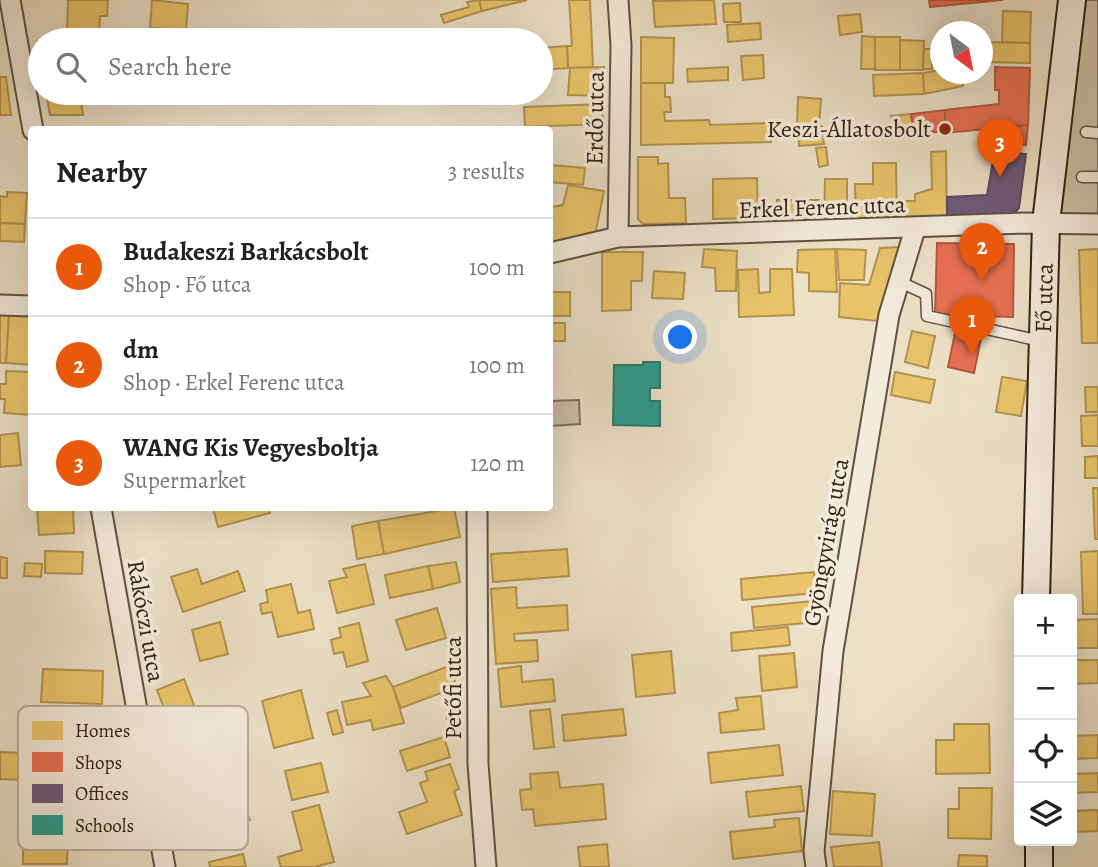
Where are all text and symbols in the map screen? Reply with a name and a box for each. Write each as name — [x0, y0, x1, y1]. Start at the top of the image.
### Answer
north arrow — [930, 21, 993, 84]
search box — [28, 28, 553, 105]
icon: search — [52, 48, 90, 86]
text: Search here — [108, 49, 232, 84]
street label: Erdő utca — [578, 70, 612, 165]
place label: Keszi-Állatosbolt — [767, 113, 931, 145]
pin: 3 — [977, 119, 1023, 177]
marker: Keszi-Állatosbolt — [937, 121, 953, 137]
text: Nearby — [56, 152, 147, 192]
text: 3 results — [448, 156, 525, 187]
street label: Erkel Ferenc utca — [738, 188, 907, 226]
pin: 2 — [959, 223, 1005, 281]
text: Budakeszi Barkácsbolt — [123, 234, 369, 269]
text: 1 — [75, 252, 83, 283]
text: 100 m — [469, 252, 525, 283]
street label: Fő utca — [1027, 262, 1061, 334]
text: Shop · Fő utca — [123, 269, 252, 300]
pin: 1 — [949, 296, 995, 354]
your location — [663, 320, 697, 354]
text: dm — [123, 332, 159, 367]
text: 2 — [73, 350, 85, 381]
text: 100 m — [469, 350, 525, 381]
text: Shop · Erkel Ferenc utca — [123, 367, 345, 398]
text: WANG Kis Vegyesboltja — [123, 430, 379, 465]
text: 3 — [74, 448, 84, 479]
text: 120 m — [470, 448, 525, 479]
street label: Gyöngyvirág utca — [795, 455, 857, 629]
text: Supermarket — [123, 465, 246, 496]
street label: Rákóczi utca — [120, 557, 173, 685]
map controls — [1014, 594, 1077, 846]
button: + — [1014, 594, 1077, 657]
street label: Petőfi utca — [437, 635, 469, 740]
button: − — [1014, 657, 1077, 720]
legend — [18, 706, 248, 850]
text: Homes — [75, 718, 130, 744]
button: locate — [1014, 720, 1077, 783]
text: Shops — [75, 750, 122, 776]
text: Offices — [75, 781, 129, 807]
button: layers — [1014, 783, 1077, 846]
text: Schools — [75, 813, 134, 839]

